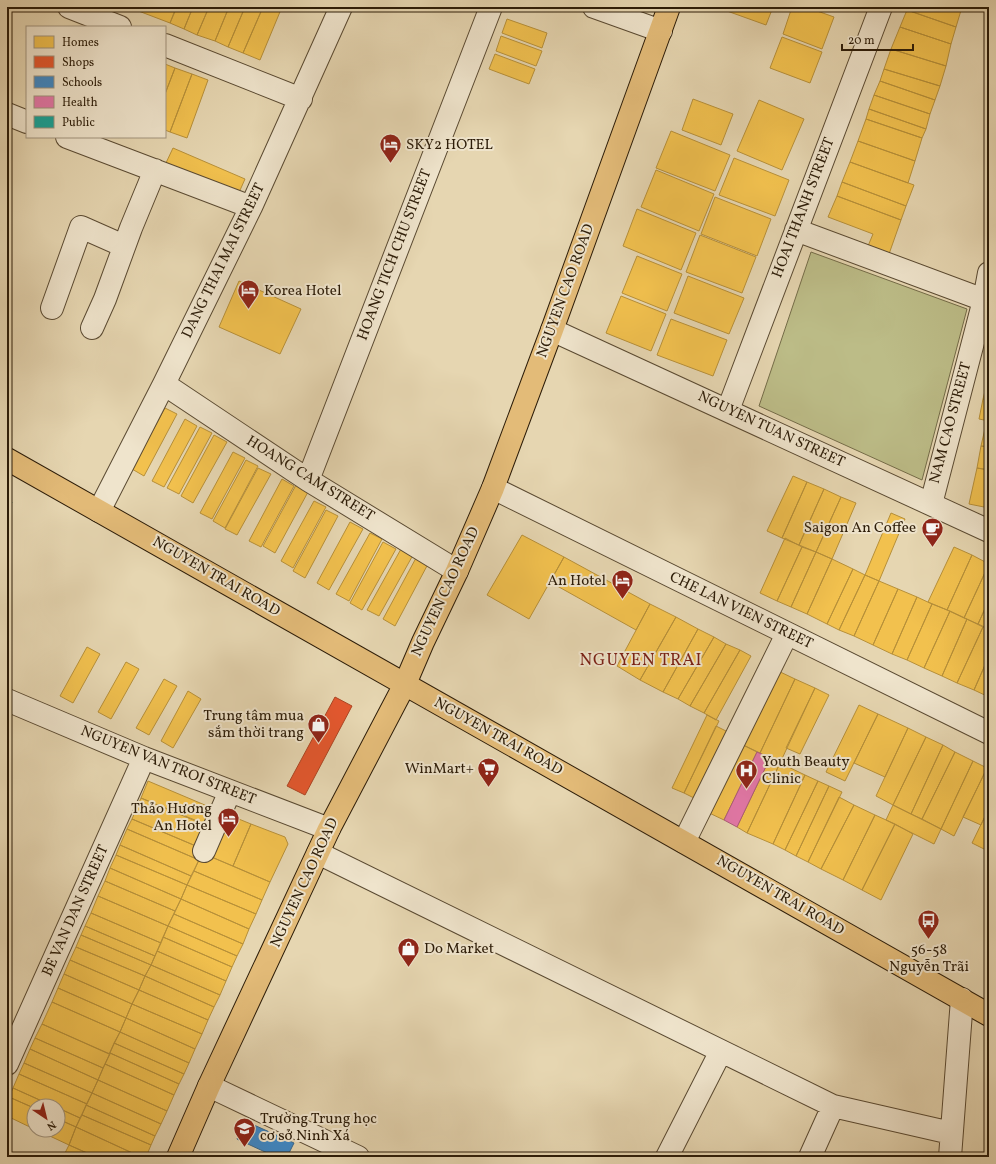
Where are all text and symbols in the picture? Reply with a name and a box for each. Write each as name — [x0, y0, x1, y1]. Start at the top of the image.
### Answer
legend — [26, 26, 166, 138]
scale bar — [842, 26, 913, 52]
text: 20 m — [848, 33, 875, 49]
text: Homes — [62, 35, 99, 51]
text: Shops — [62, 55, 94, 71]
text: Schools — [62, 75, 102, 91]
text: Health — [62, 95, 98, 111]
text: Public — [62, 115, 95, 131]
hotel icon: SKY2 HOTEL — [377, 132, 403, 165]
place label: SKY2 HOTEL — [406, 135, 493, 156]
street label: HOAI THANH STREET — [768, 135, 841, 281]
street label: HOANG TICH CHU STREET — [353, 166, 437, 344]
street label: DANG THAI MAI STREET — [177, 180, 271, 342]
street label: NGUYEN CAO ROAD — [532, 221, 600, 361]
hotel icon: Korea Hotel — [236, 278, 262, 311]
place label: Korea Hotel — [264, 281, 341, 302]
street label: NAM CAO STREET — [925, 360, 977, 486]
street label: NGUYEN TUAN STREET — [694, 387, 848, 473]
street label: HOANG CAM STREET — [242, 431, 378, 527]
cafe icon: Saigon An Coffee — [919, 515, 945, 548]
place label: Saigon An Coffee — [804, 518, 916, 539]
street label: NGUYEN CAO ROAD — [407, 524, 485, 660]
street label: NGUYEN TRAI ROAD — [148, 532, 284, 622]
street label: CHE LAN VIEN STREET — [666, 567, 817, 655]
hotel icon: An Hotel — [609, 568, 635, 601]
place label: An Hotel — [547, 571, 606, 592]
district label: NGUYEN TRAI — [579, 649, 703, 672]
street label: NGUYEN TRAI ROAD — [430, 693, 566, 781]
place label: Trung tâm mua sắm thời trang — [203, 706, 304, 744]
shop icon: Trung tâm mua sắm thời trang — [306, 712, 332, 745]
street label: NGUYEN VAN TROI STREET — [77, 721, 259, 811]
place label: Youth Beauty Clinic — [762, 752, 850, 790]
supermarket icon: WinMart+ — [476, 756, 502, 789]
hospital icon: Youth Beauty Clinic — [734, 758, 760, 791]
place label: WinMart+ — [405, 759, 474, 780]
place label: Thảo Hương An Hotel — [131, 799, 212, 837]
hotel icon: Thảo Hương An Hotel — [215, 805, 241, 838]
street label: NGUYEN CAO ROAD — [266, 815, 344, 951]
street label: BE VAN DAN STREET — [38, 842, 115, 980]
street label: NGUYEN TRAI ROAD — [712, 851, 848, 941]
bus stop icon: 56-58 Nguyễn Trãi — [916, 908, 942, 941]
shop icon: Do Market — [396, 936, 422, 969]
place label: Do Market — [424, 939, 494, 960]
place label: 56-58 Nguyễn Trãi — [889, 940, 969, 978]
north arrow — [26, 1098, 66, 1138]
place label: Trường Trung học cơ sở Ninh Xá — [260, 1109, 377, 1147]
school or university icon: Trường Trung học cơ sở Ninh Xá — [232, 1115, 258, 1148]
text: N — [43, 1117, 58, 1133]

